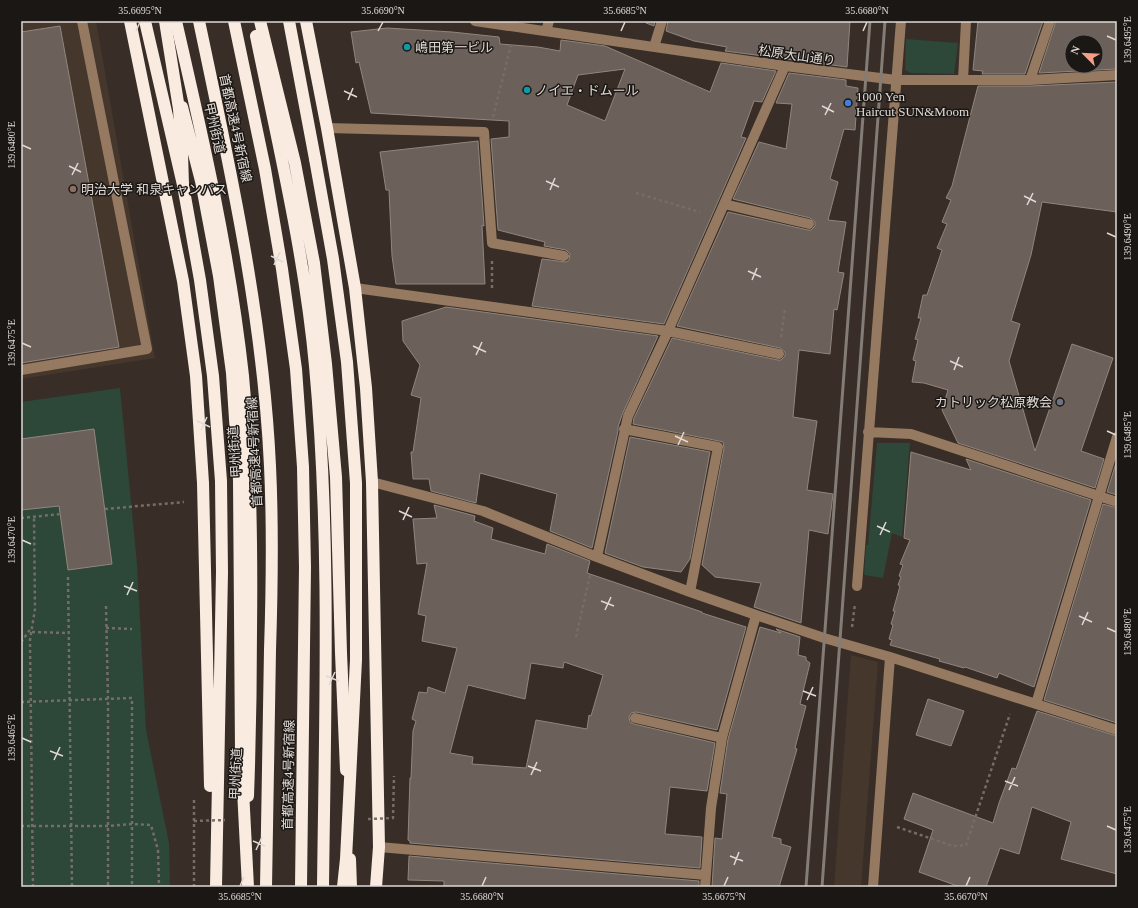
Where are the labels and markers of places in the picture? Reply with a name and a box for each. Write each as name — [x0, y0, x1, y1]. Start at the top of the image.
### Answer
place label: 嶋田第一ビル — [415, 40, 493, 55]
marker: 嶋田第一ビル — [402, 42, 412, 52]
place label: ノイエ・ドムール — [535, 83, 639, 98]
marker: ノイエ・ドムール — [522, 85, 532, 95]
place label: 1000 Yen Haircut SUN&Moom — [856, 89, 969, 119]
marker: 1000 Yen Haircut SUN&Moom — [843, 98, 853, 108]
place label: 明治大学 和泉キャンパス — [81, 182, 227, 197]
marker: 明治大学 和泉キャンパス — [68, 184, 78, 194]
place label: カトリック松原教会 — [935, 395, 1052, 410]
marker: カトリック松原教会 — [1055, 397, 1065, 407]

